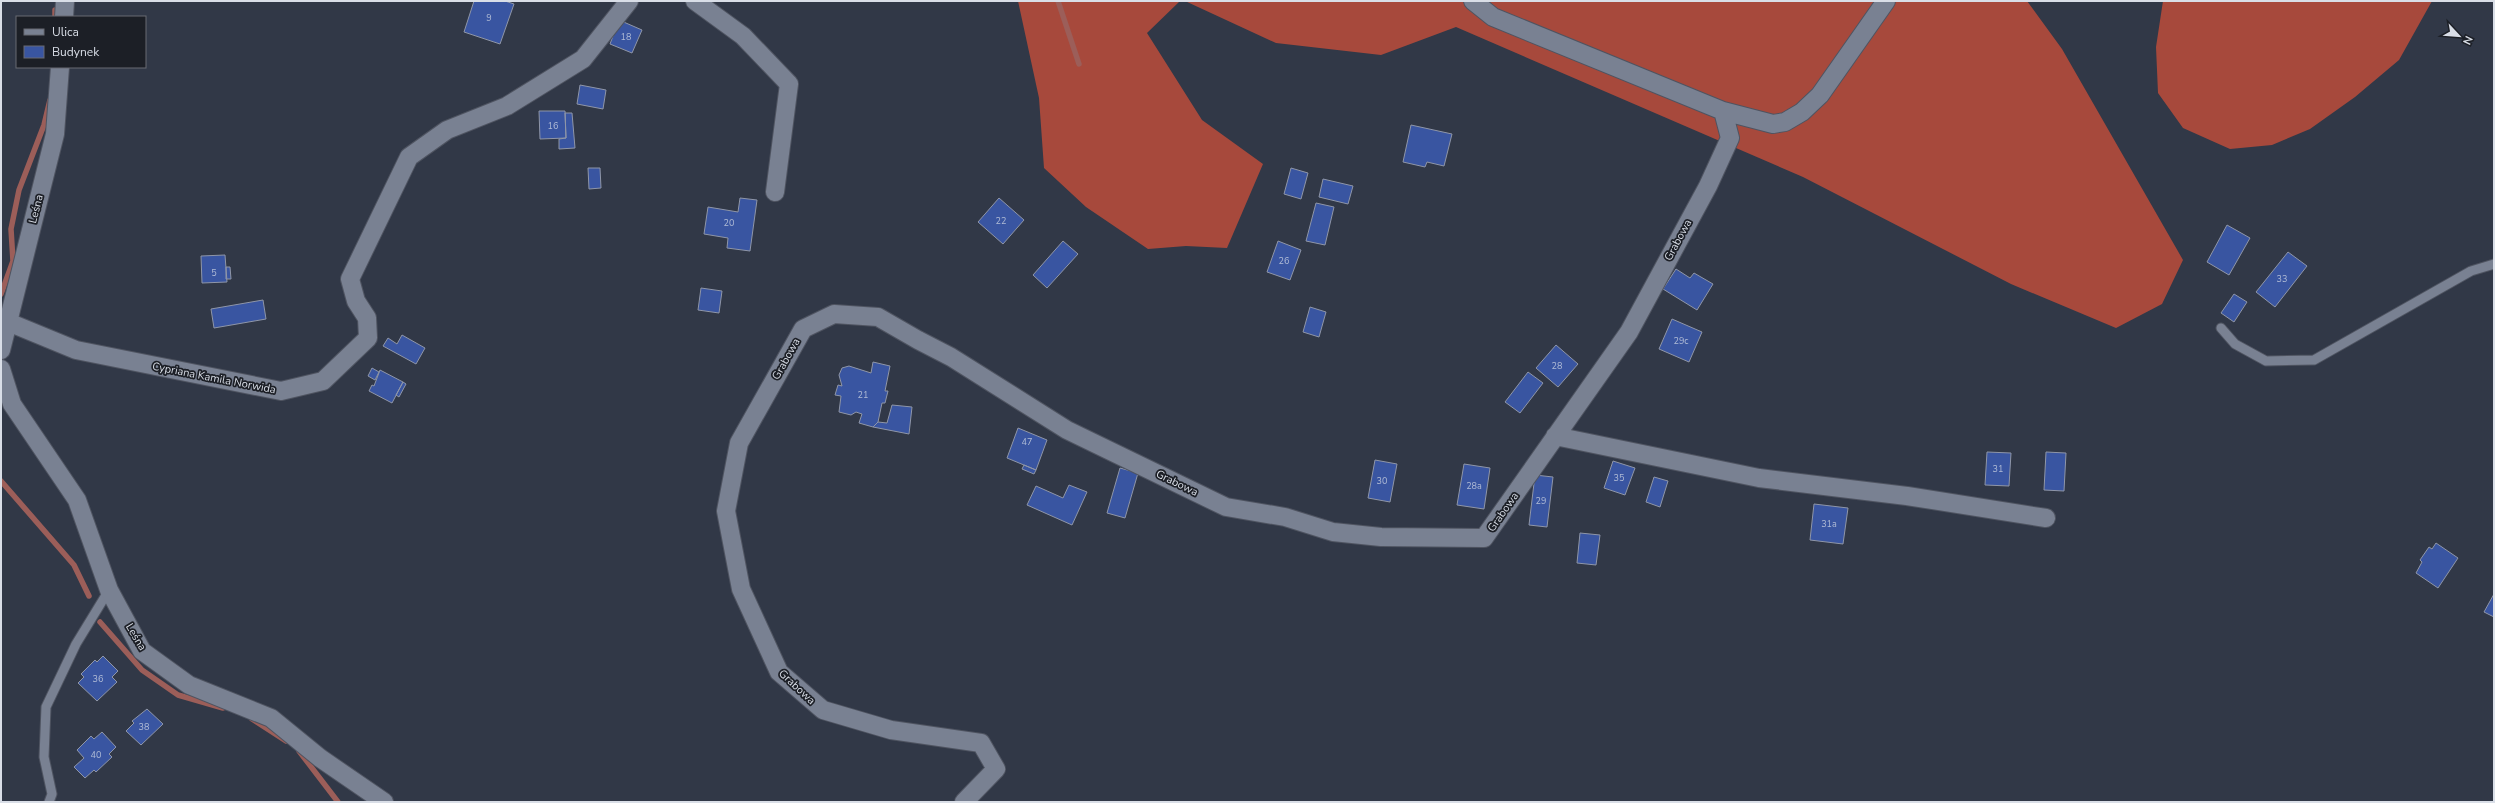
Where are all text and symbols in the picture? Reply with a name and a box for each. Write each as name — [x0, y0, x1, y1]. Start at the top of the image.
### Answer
house number: 9 — [486, 12, 492, 24]
legend — [16, 16, 146, 68]
north arrow — [2439, 16, 2479, 56]
text: Ulica — [52, 24, 79, 40]
house number: 18 — [621, 31, 631, 43]
text: N — [2459, 33, 2476, 47]
text: Budynek — [52, 44, 100, 60]
house number: 16 — [548, 120, 558, 132]
street label: Leśna — [25, 193, 47, 225]
house number: 22 — [996, 215, 1006, 227]
street label: Grabowa — [1661, 216, 1695, 263]
house number: 20 — [724, 217, 734, 229]
house number: 26 — [1279, 255, 1289, 267]
house number: 5 — [211, 267, 217, 279]
house number: 33 — [2277, 273, 2287, 285]
street label: Grabowa — [769, 335, 804, 382]
house number: 29c — [1674, 335, 1688, 347]
street label: Cypriana Kamila Norwida — [151, 359, 277, 397]
house number: 28 — [1552, 360, 1562, 372]
house number: 21 — [858, 389, 868, 401]
house number: 47 — [1022, 436, 1032, 448]
house number: 31 — [1993, 463, 2003, 475]
street label: Grabowa — [1153, 466, 1201, 500]
house number: 35 — [1614, 472, 1624, 484]
house number: 30 — [1377, 475, 1387, 487]
house number: 28a — [1466, 480, 1482, 492]
street label: Grabowa — [1484, 489, 1522, 535]
house number: 29 — [1536, 495, 1546, 507]
house number: 31a — [1821, 518, 1837, 530]
street label: Leśna — [122, 621, 150, 653]
street label: Grabowa — [775, 666, 819, 708]
house number: 36 — [93, 673, 103, 685]
house number: 38 — [139, 721, 149, 733]
house number: 40 — [91, 749, 101, 761]

